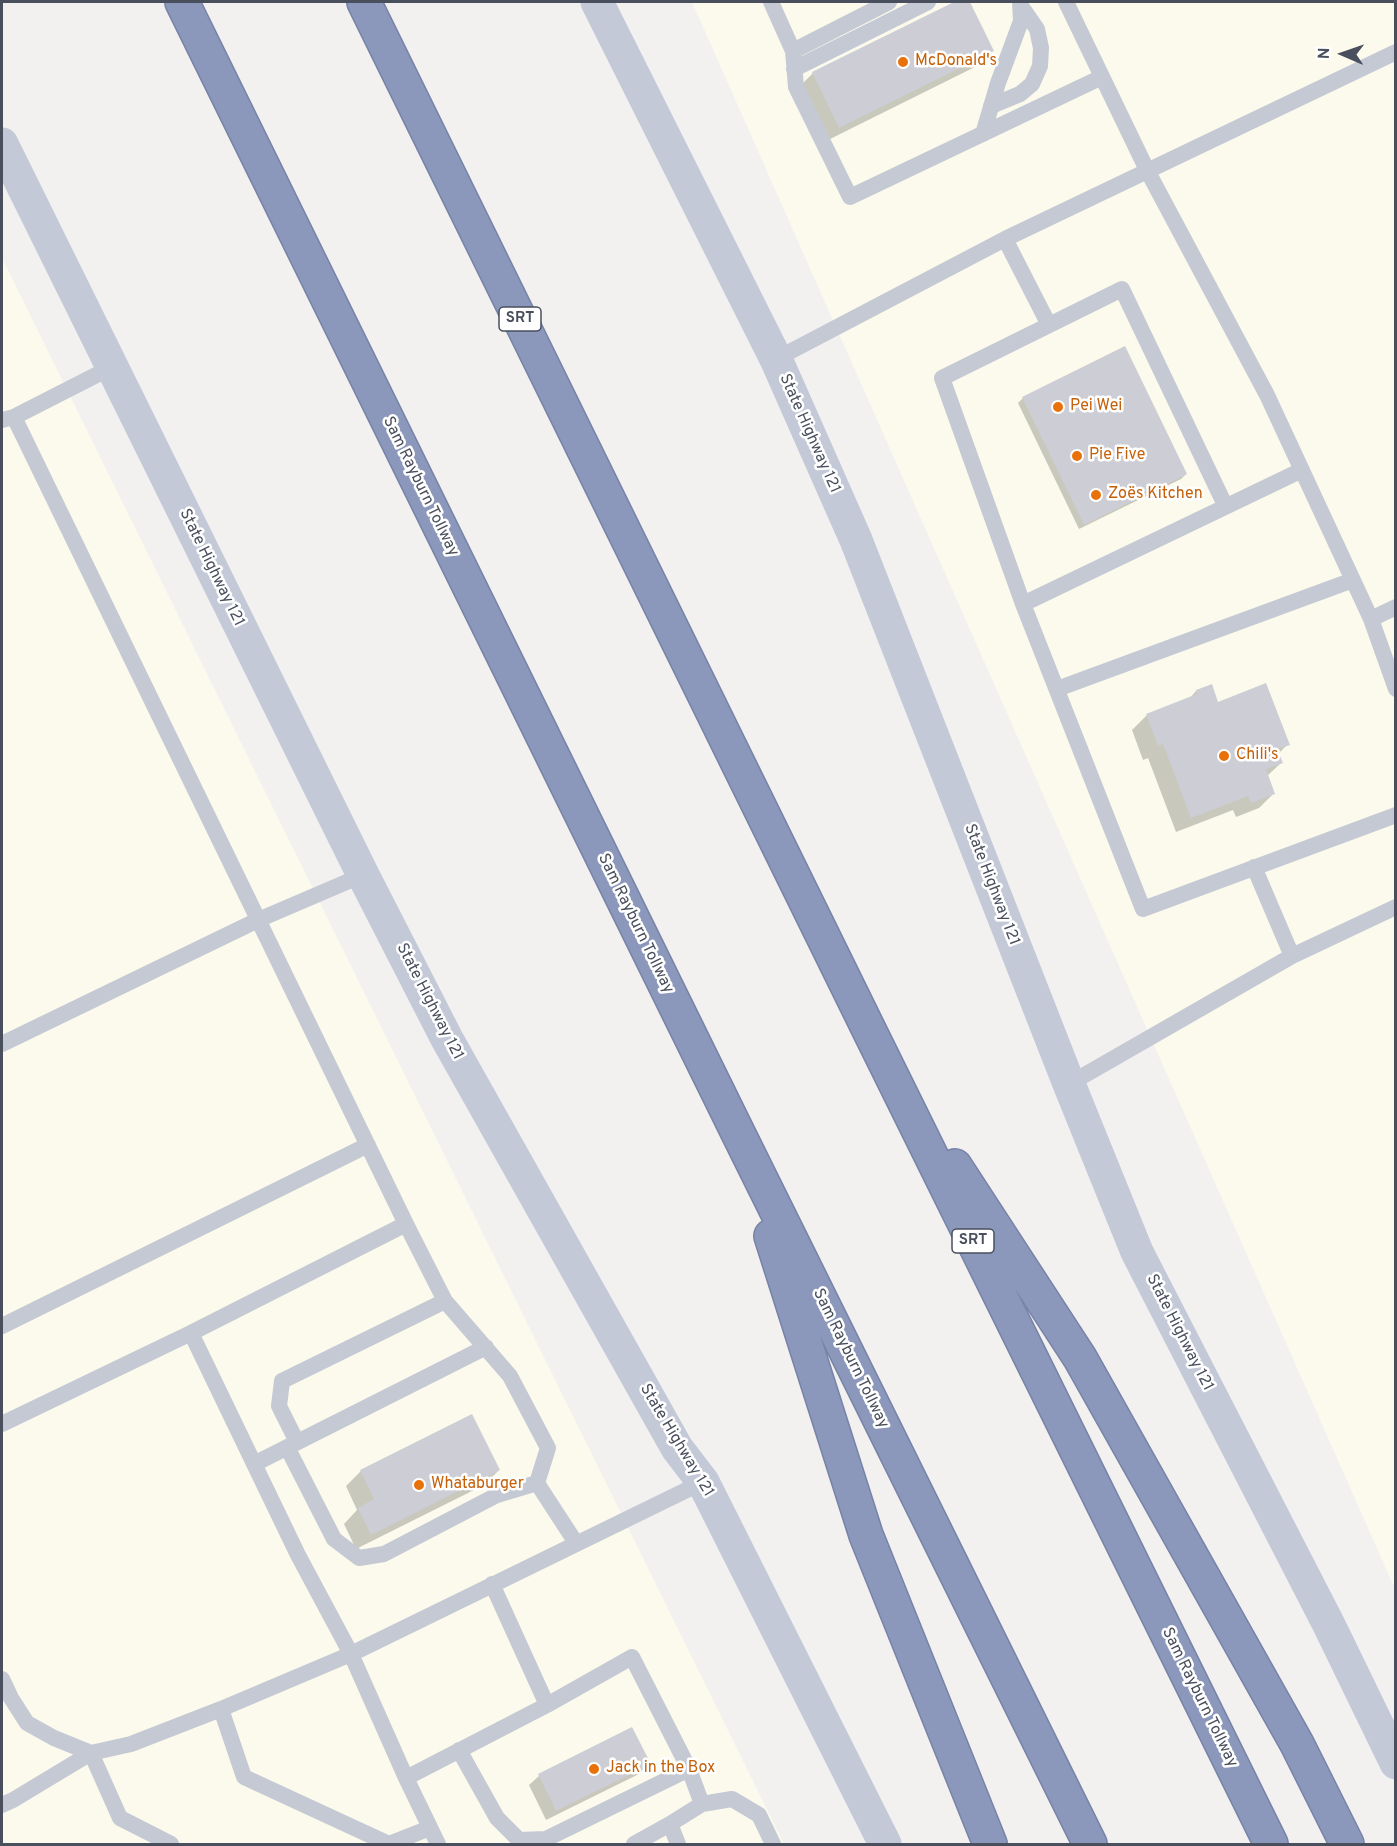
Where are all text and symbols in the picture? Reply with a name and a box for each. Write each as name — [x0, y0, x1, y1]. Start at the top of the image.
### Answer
north arrow — [1313, 24, 1373, 84]
text: N — [1315, 47, 1335, 59]
place label: McDonald's — [915, 52, 997, 72]
marker: McDonald's — [896, 55, 910, 69]
road number: SRT — [499, 307, 541, 331]
street label: State Highway 121 — [774, 371, 844, 497]
place label: Pei Wei — [1070, 397, 1122, 417]
marker: Pei Wei — [1051, 400, 1065, 414]
street label: Sam Rayburn Tollway — [378, 414, 462, 560]
place label: Pie Five — [1089, 446, 1145, 466]
marker: Pie Five — [1070, 449, 1084, 463]
place label: Zoës Kitchen — [1108, 485, 1203, 505]
marker: Zoës Kitchen — [1089, 488, 1103, 502]
street label: State Highway 121 — [174, 506, 248, 630]
place label: Chili's — [1236, 746, 1279, 766]
marker: Chili's — [1217, 749, 1231, 763]
street label: State Highway 121 — [959, 822, 1023, 948]
street label: Sam Rayburn Tollway — [593, 851, 677, 997]
street label: State Highway 121 — [391, 940, 467, 1064]
road number: SRT — [952, 1229, 994, 1253]
street label: State Highway 121 — [1141, 1271, 1217, 1395]
street label: Sam Rayburn Tollway — [808, 1286, 892, 1432]
street label: State Highway 121 — [635, 1381, 717, 1501]
place label: Whataburger — [431, 1475, 524, 1495]
marker: Whataburger — [412, 1478, 426, 1492]
street label: Sam Rayburn Tollway — [1157, 1625, 1241, 1771]
place label: Jack in the Box — [606, 1759, 715, 1779]
marker: Jack in the Box — [587, 1762, 601, 1776]

